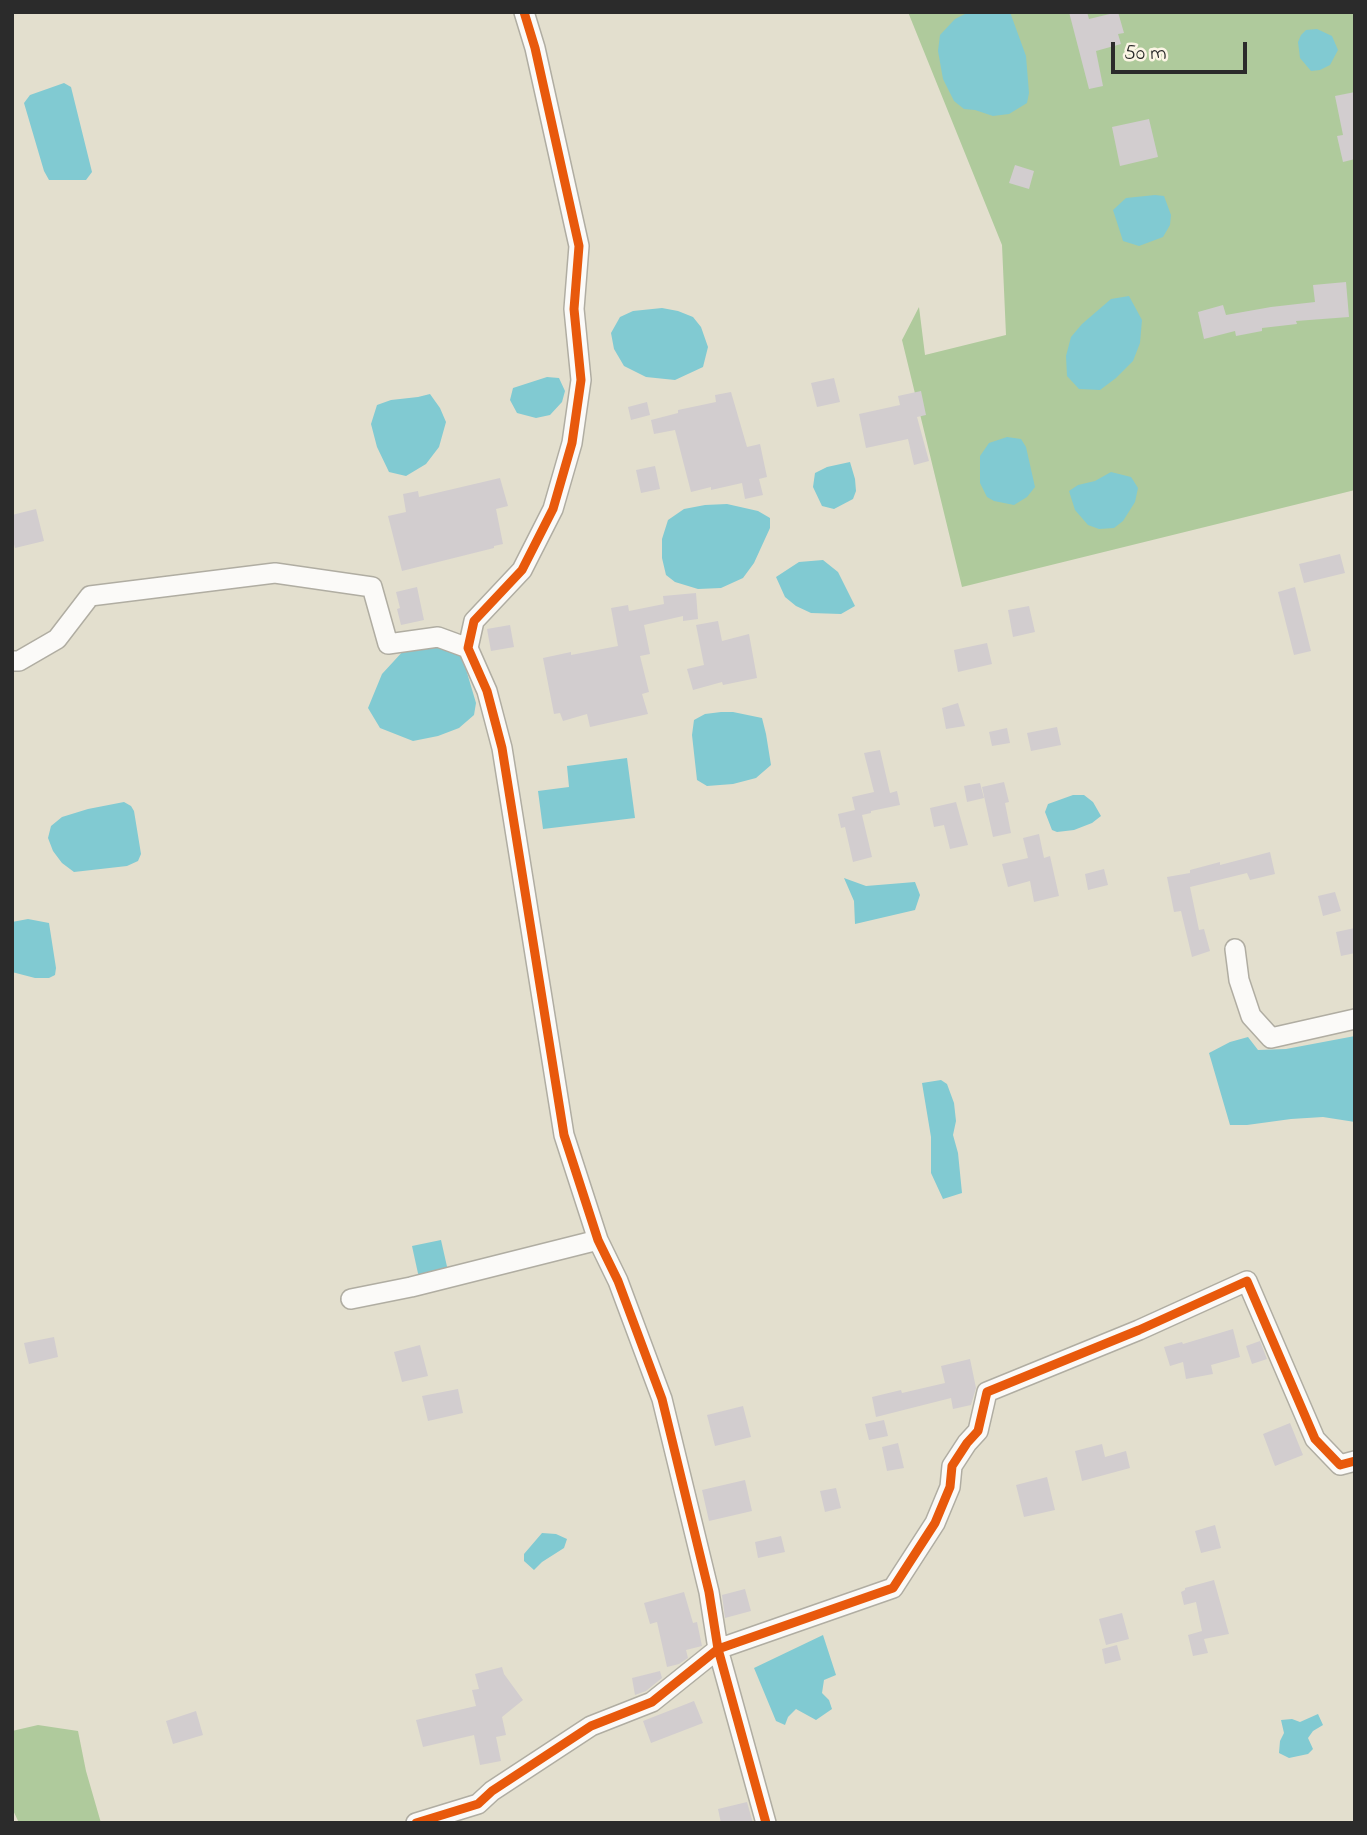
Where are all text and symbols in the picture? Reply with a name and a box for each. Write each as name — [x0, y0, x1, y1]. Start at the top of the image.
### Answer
scale bar — [1115, 28, 1252, 72]
text: 50 m — [1124, 39, 1167, 69]

